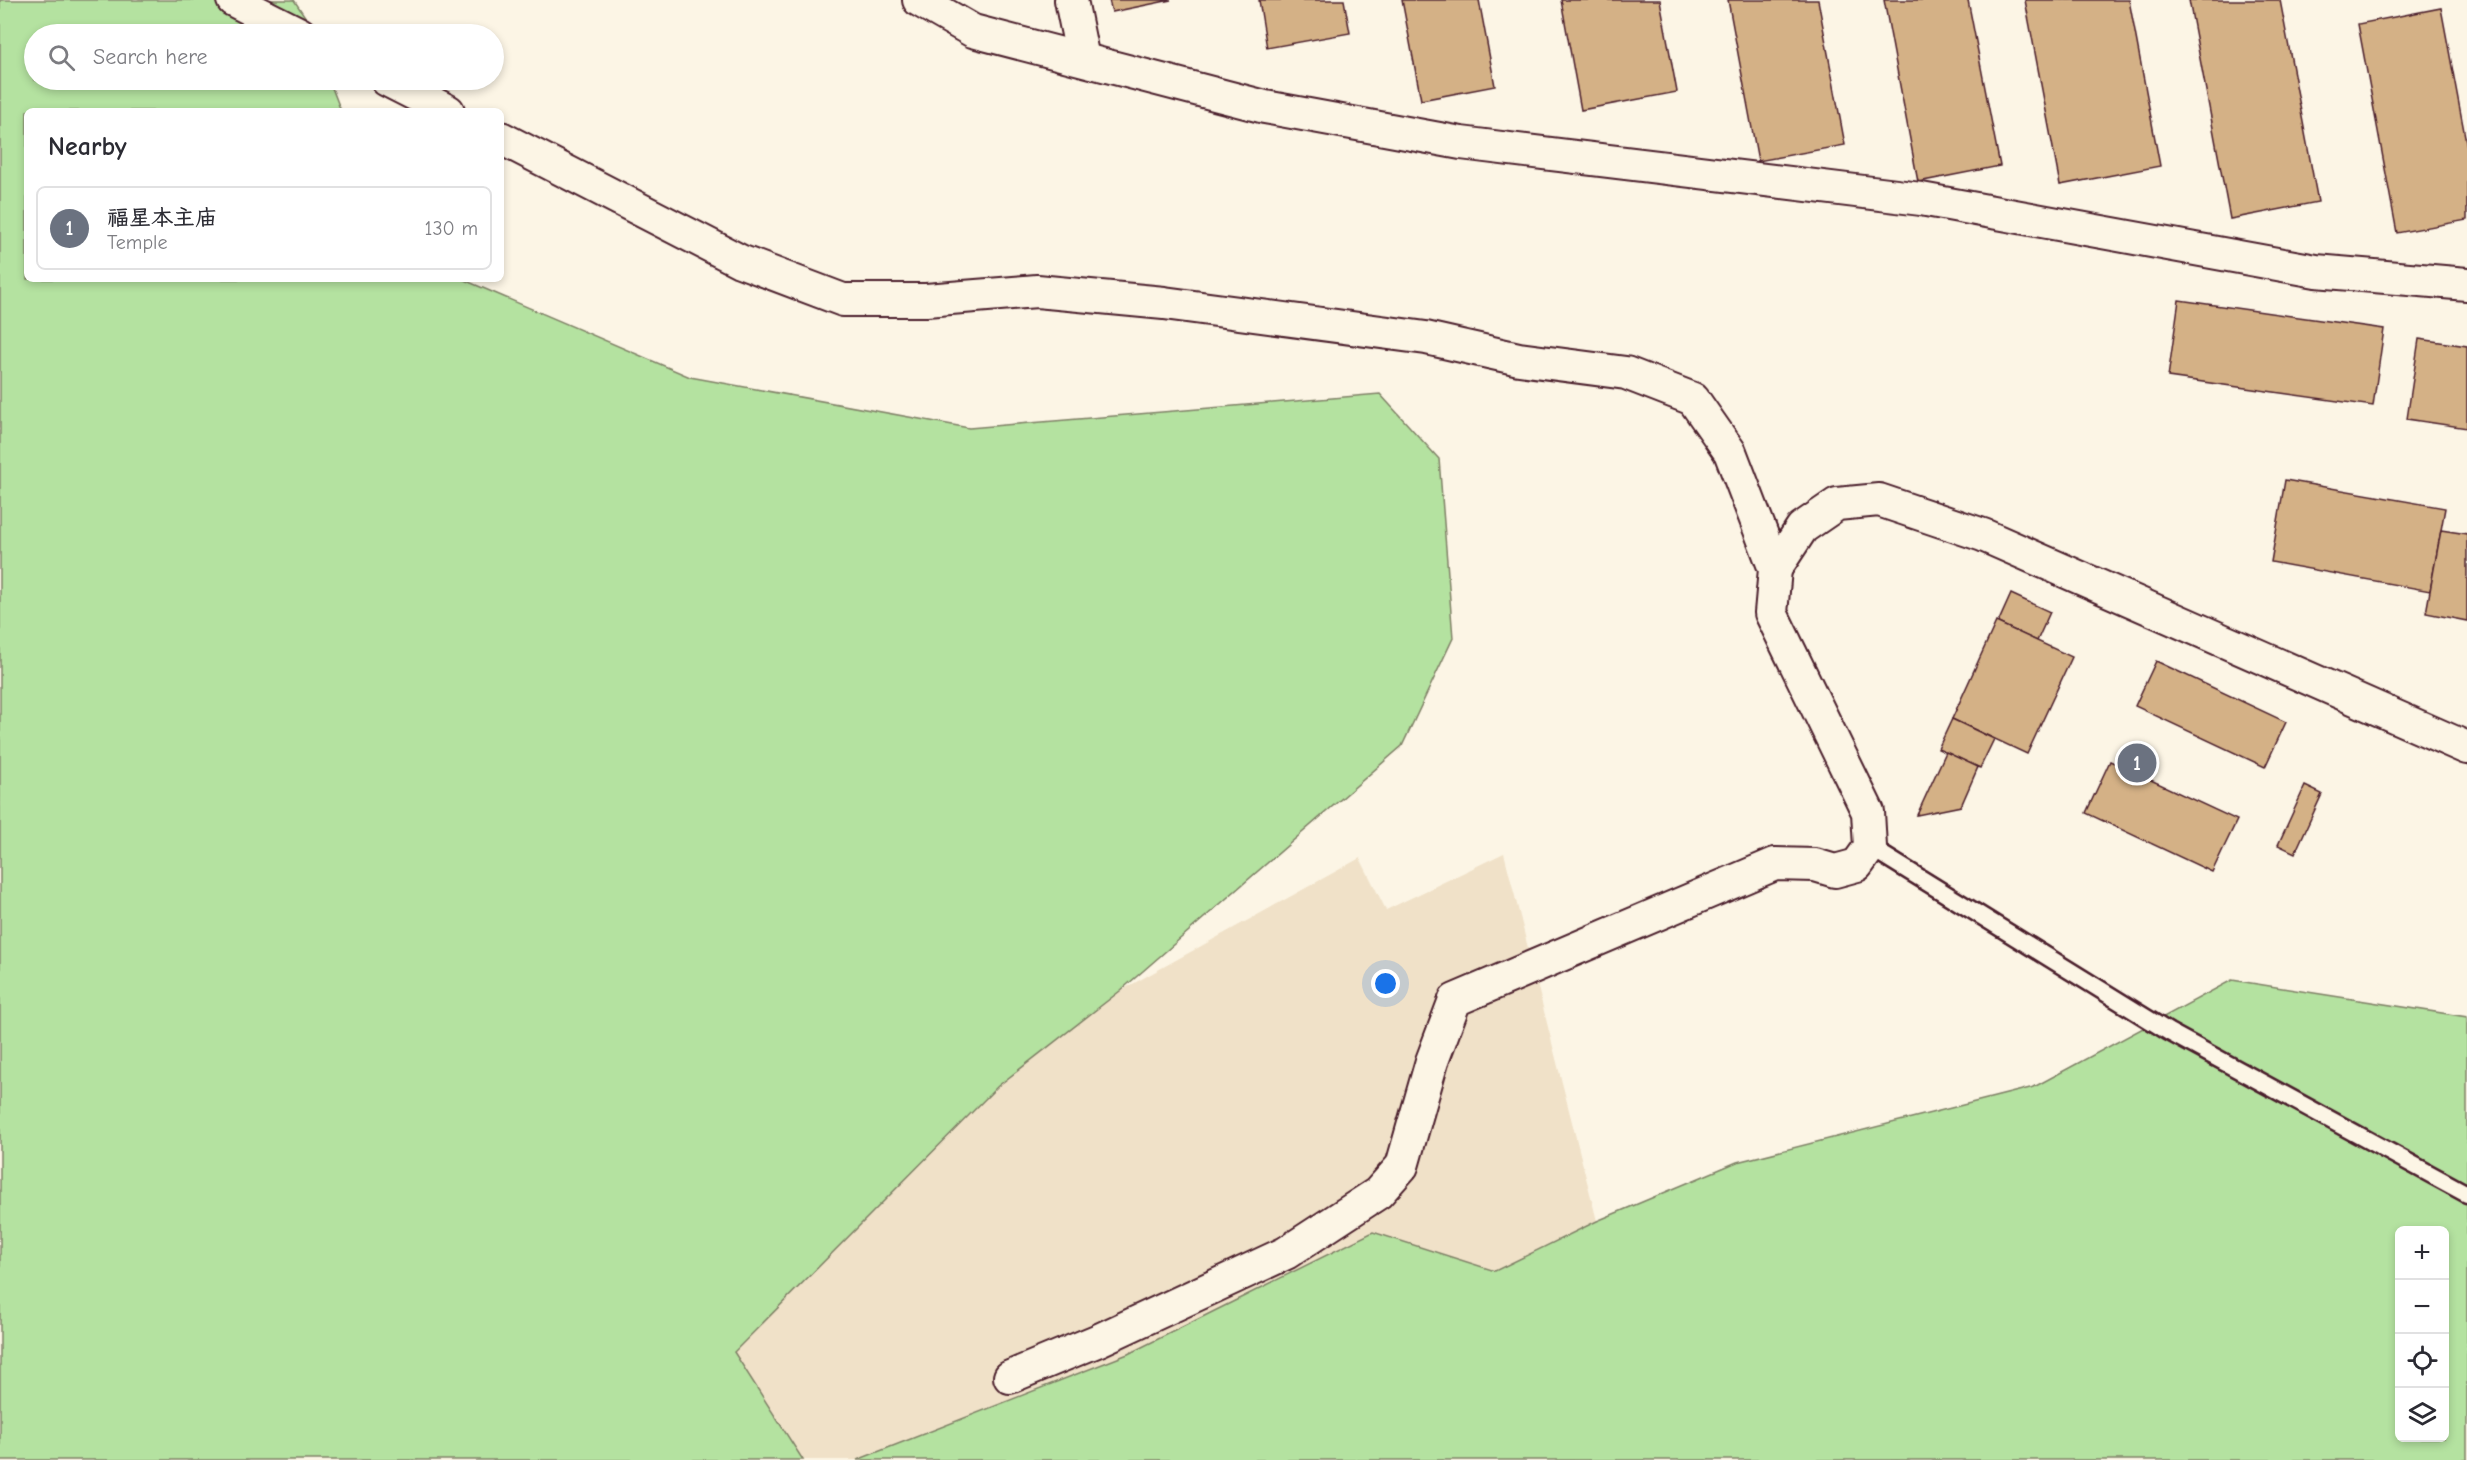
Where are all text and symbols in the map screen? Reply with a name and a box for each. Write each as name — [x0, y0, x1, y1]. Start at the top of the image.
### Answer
search box — [24, 24, 504, 90]
icon: search — [45, 41, 78, 74]
text: Search here — [93, 44, 208, 70]
text: Nearby — [48, 132, 127, 162]
text: 福星本主庙 — [107, 205, 217, 231]
text: 1 — [66, 217, 73, 240]
text: 130 m — [425, 217, 478, 240]
text: Temple — [107, 231, 167, 254]
pin: 1 — [2118, 740, 2156, 786]
your location — [1371, 969, 1400, 998]
map controls — [2395, 1226, 2449, 1442]
button: + — [2395, 1226, 2449, 1280]
button: − — [2395, 1280, 2449, 1334]
button: locate — [2395, 1334, 2449, 1388]
button: layers — [2395, 1388, 2449, 1442]

